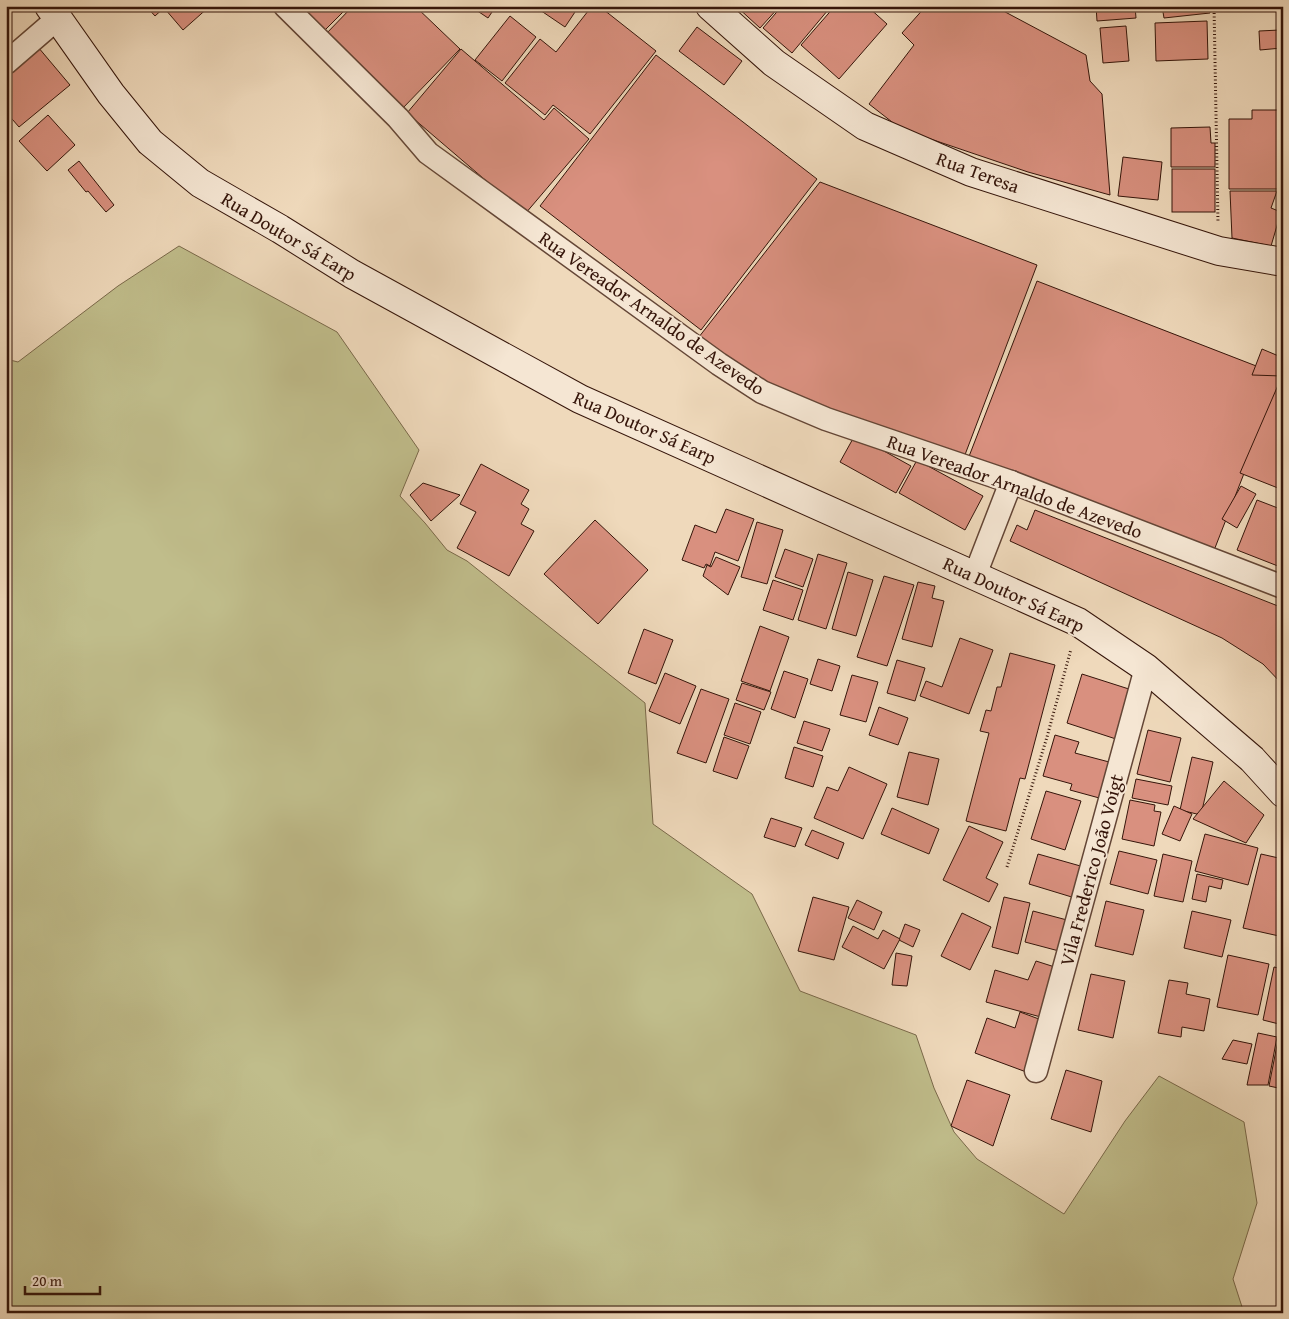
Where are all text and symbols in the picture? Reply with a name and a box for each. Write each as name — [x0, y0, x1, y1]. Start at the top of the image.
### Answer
street label: Rua Teresa — [933, 144, 1023, 200]
street label: Rua Doutor Sá Earp — [216, 184, 362, 288]
street label: Rua Vereador Arnaldo de Azevedo — [533, 224, 771, 402]
street label: Rua Doutor Sá Earp — [569, 383, 721, 471]
street label: Rua Vereador Arnaldo de Azevedo — [883, 427, 1147, 545]
street label: Rua Doutor Sá Earp — [939, 549, 1089, 639]
street label: Vila Frederico João Voigt — [1052, 771, 1130, 969]
scale bar — [25, 1264, 100, 1296]
text: 20 m — [32, 1270, 63, 1291]

